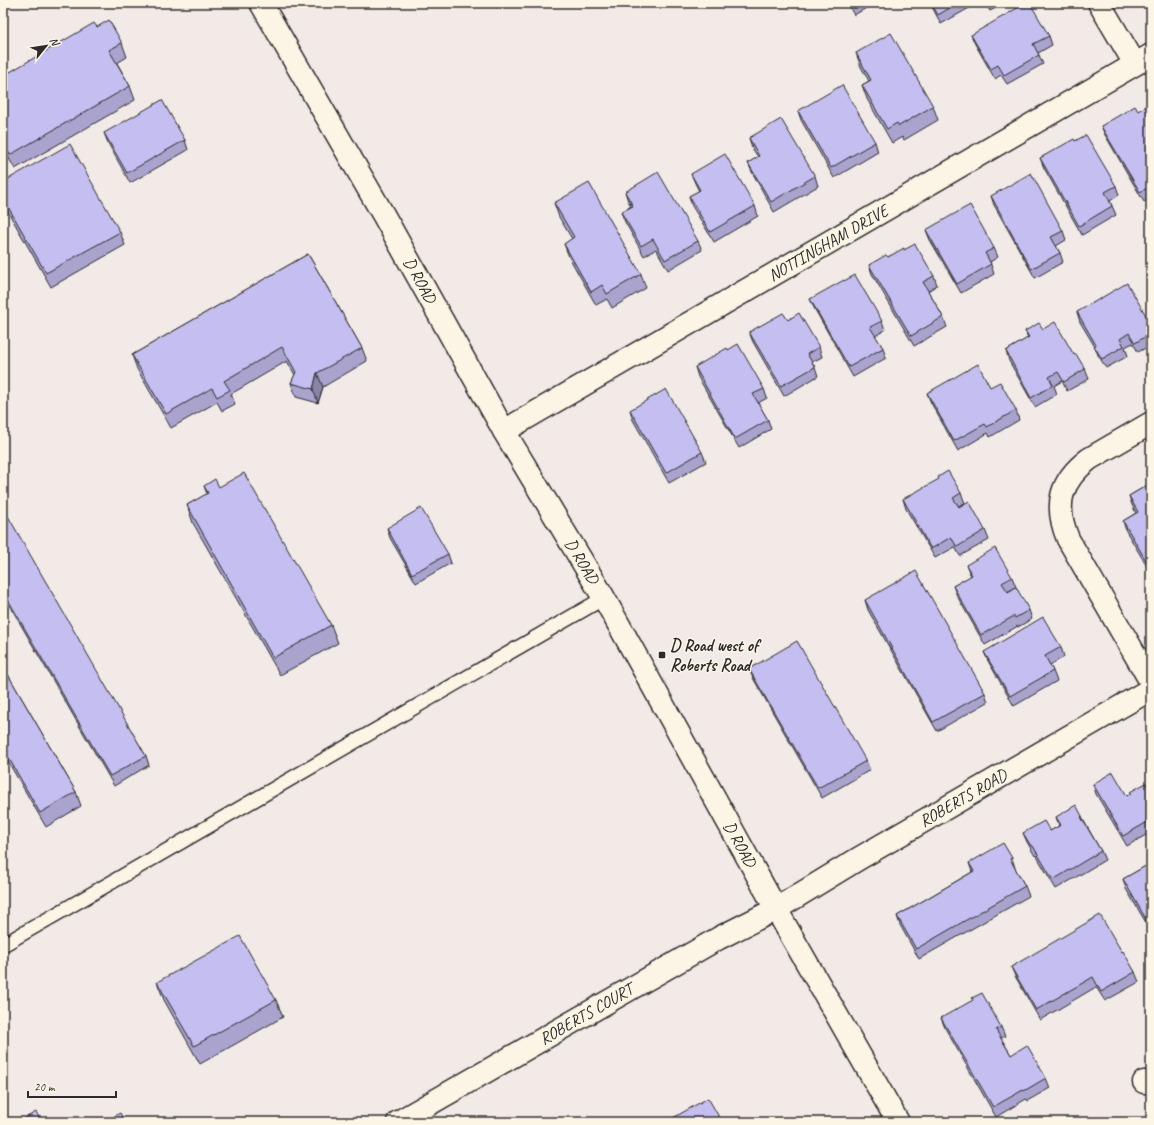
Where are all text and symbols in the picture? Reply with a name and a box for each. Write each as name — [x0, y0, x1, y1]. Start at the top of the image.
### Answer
north arrow — [26, 26, 66, 66]
text: N — [47, 35, 64, 49]
street label: NOTTINGHAM DRIVE — [764, 199, 894, 286]
street label: D ROAD — [399, 253, 442, 309]
street label: D ROAD — [560, 535, 605, 589]
place label: D Road west of Roberts Road — [670, 635, 762, 676]
marker: D Road west of Roberts Road — [657, 650, 667, 660]
street label: ROBERTS ROAD — [915, 763, 1012, 831]
street label: D ROAD — [719, 817, 762, 873]
street label: ROBERTS COURT — [535, 977, 640, 1049]
scale bar — [28, 1073, 116, 1099]
text: 20 m — [34, 1079, 56, 1095]

